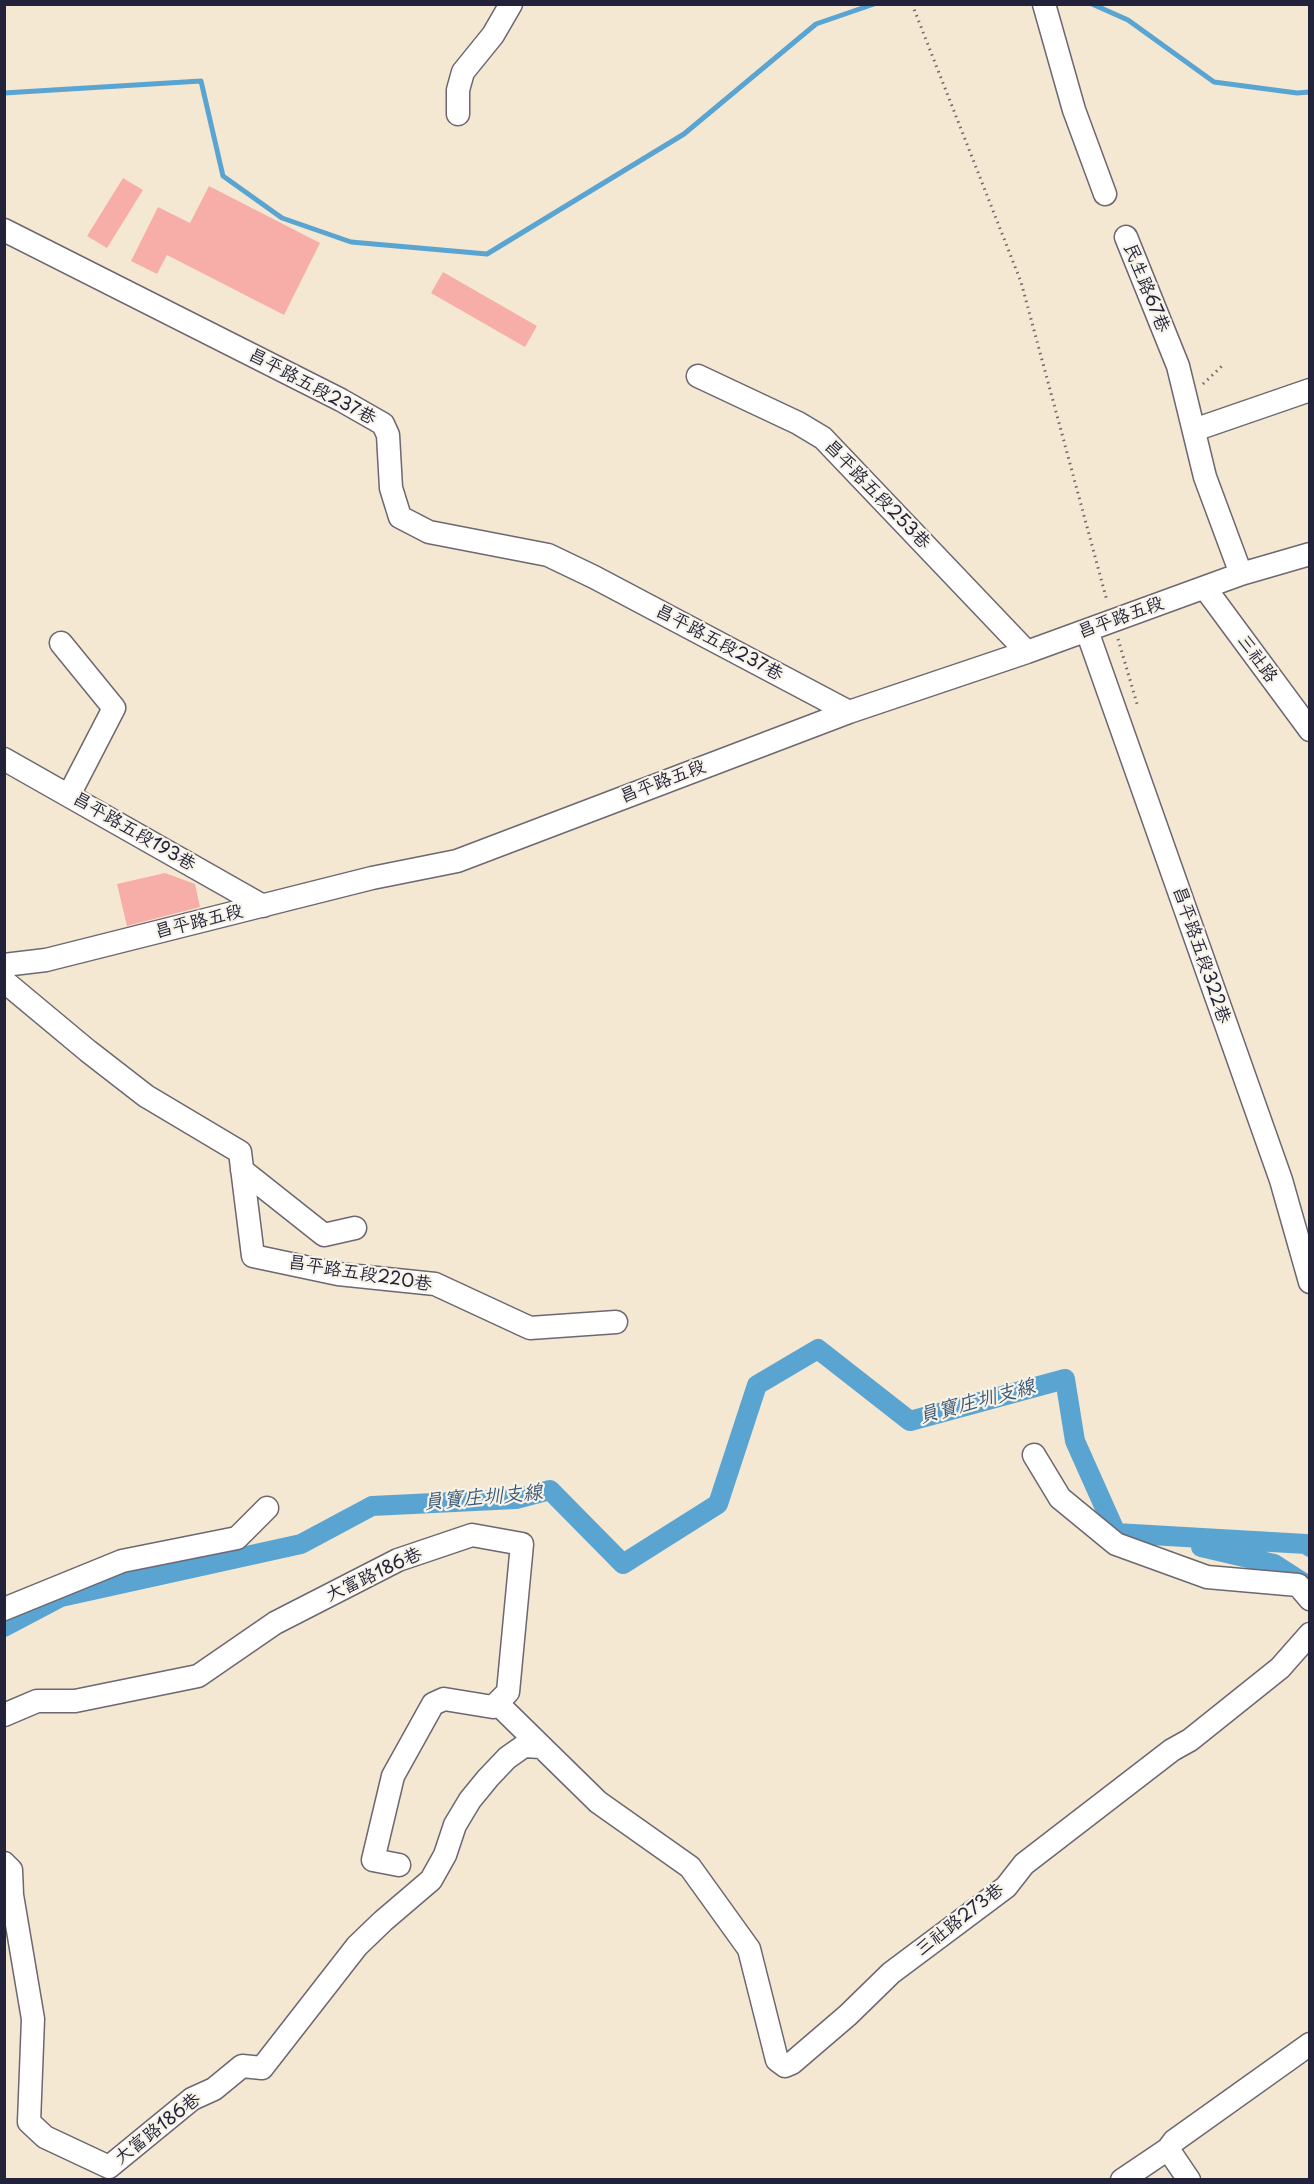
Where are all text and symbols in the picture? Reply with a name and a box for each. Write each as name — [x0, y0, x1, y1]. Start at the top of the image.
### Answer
street label: 民生路67巷 — [1118, 240, 1174, 336]
street label: 昌平路五段237巷 — [244, 344, 380, 430]
street label: 昌平路五段253巷 — [819, 436, 935, 554]
street label: 昌平路五段 — [1075, 592, 1167, 644]
street label: 昌平路五段237巷 — [651, 600, 787, 686]
street label: 三社路 — [1232, 631, 1282, 687]
street label: 昌平路五段 — [617, 756, 709, 808]
street label: 昌平路五段193巷 — [69, 788, 199, 876]
street label: 昌平路五段322巷 — [1167, 884, 1235, 1026]
street label: 昌平路五段 — [153, 901, 245, 943]
street label: 昌平路五段220巷 — [287, 1252, 433, 1296]
water label: 員寶庄圳支線 — [916, 1375, 1038, 1429]
water label: 員寶庄圳支線 — [422, 1481, 544, 1515]
street label: 大富路186巷 — [323, 1543, 425, 1607]
street label: 三社路273巷 — [912, 1879, 1008, 1961]
street label: 大富路186巷 — [111, 2089, 205, 2169]

